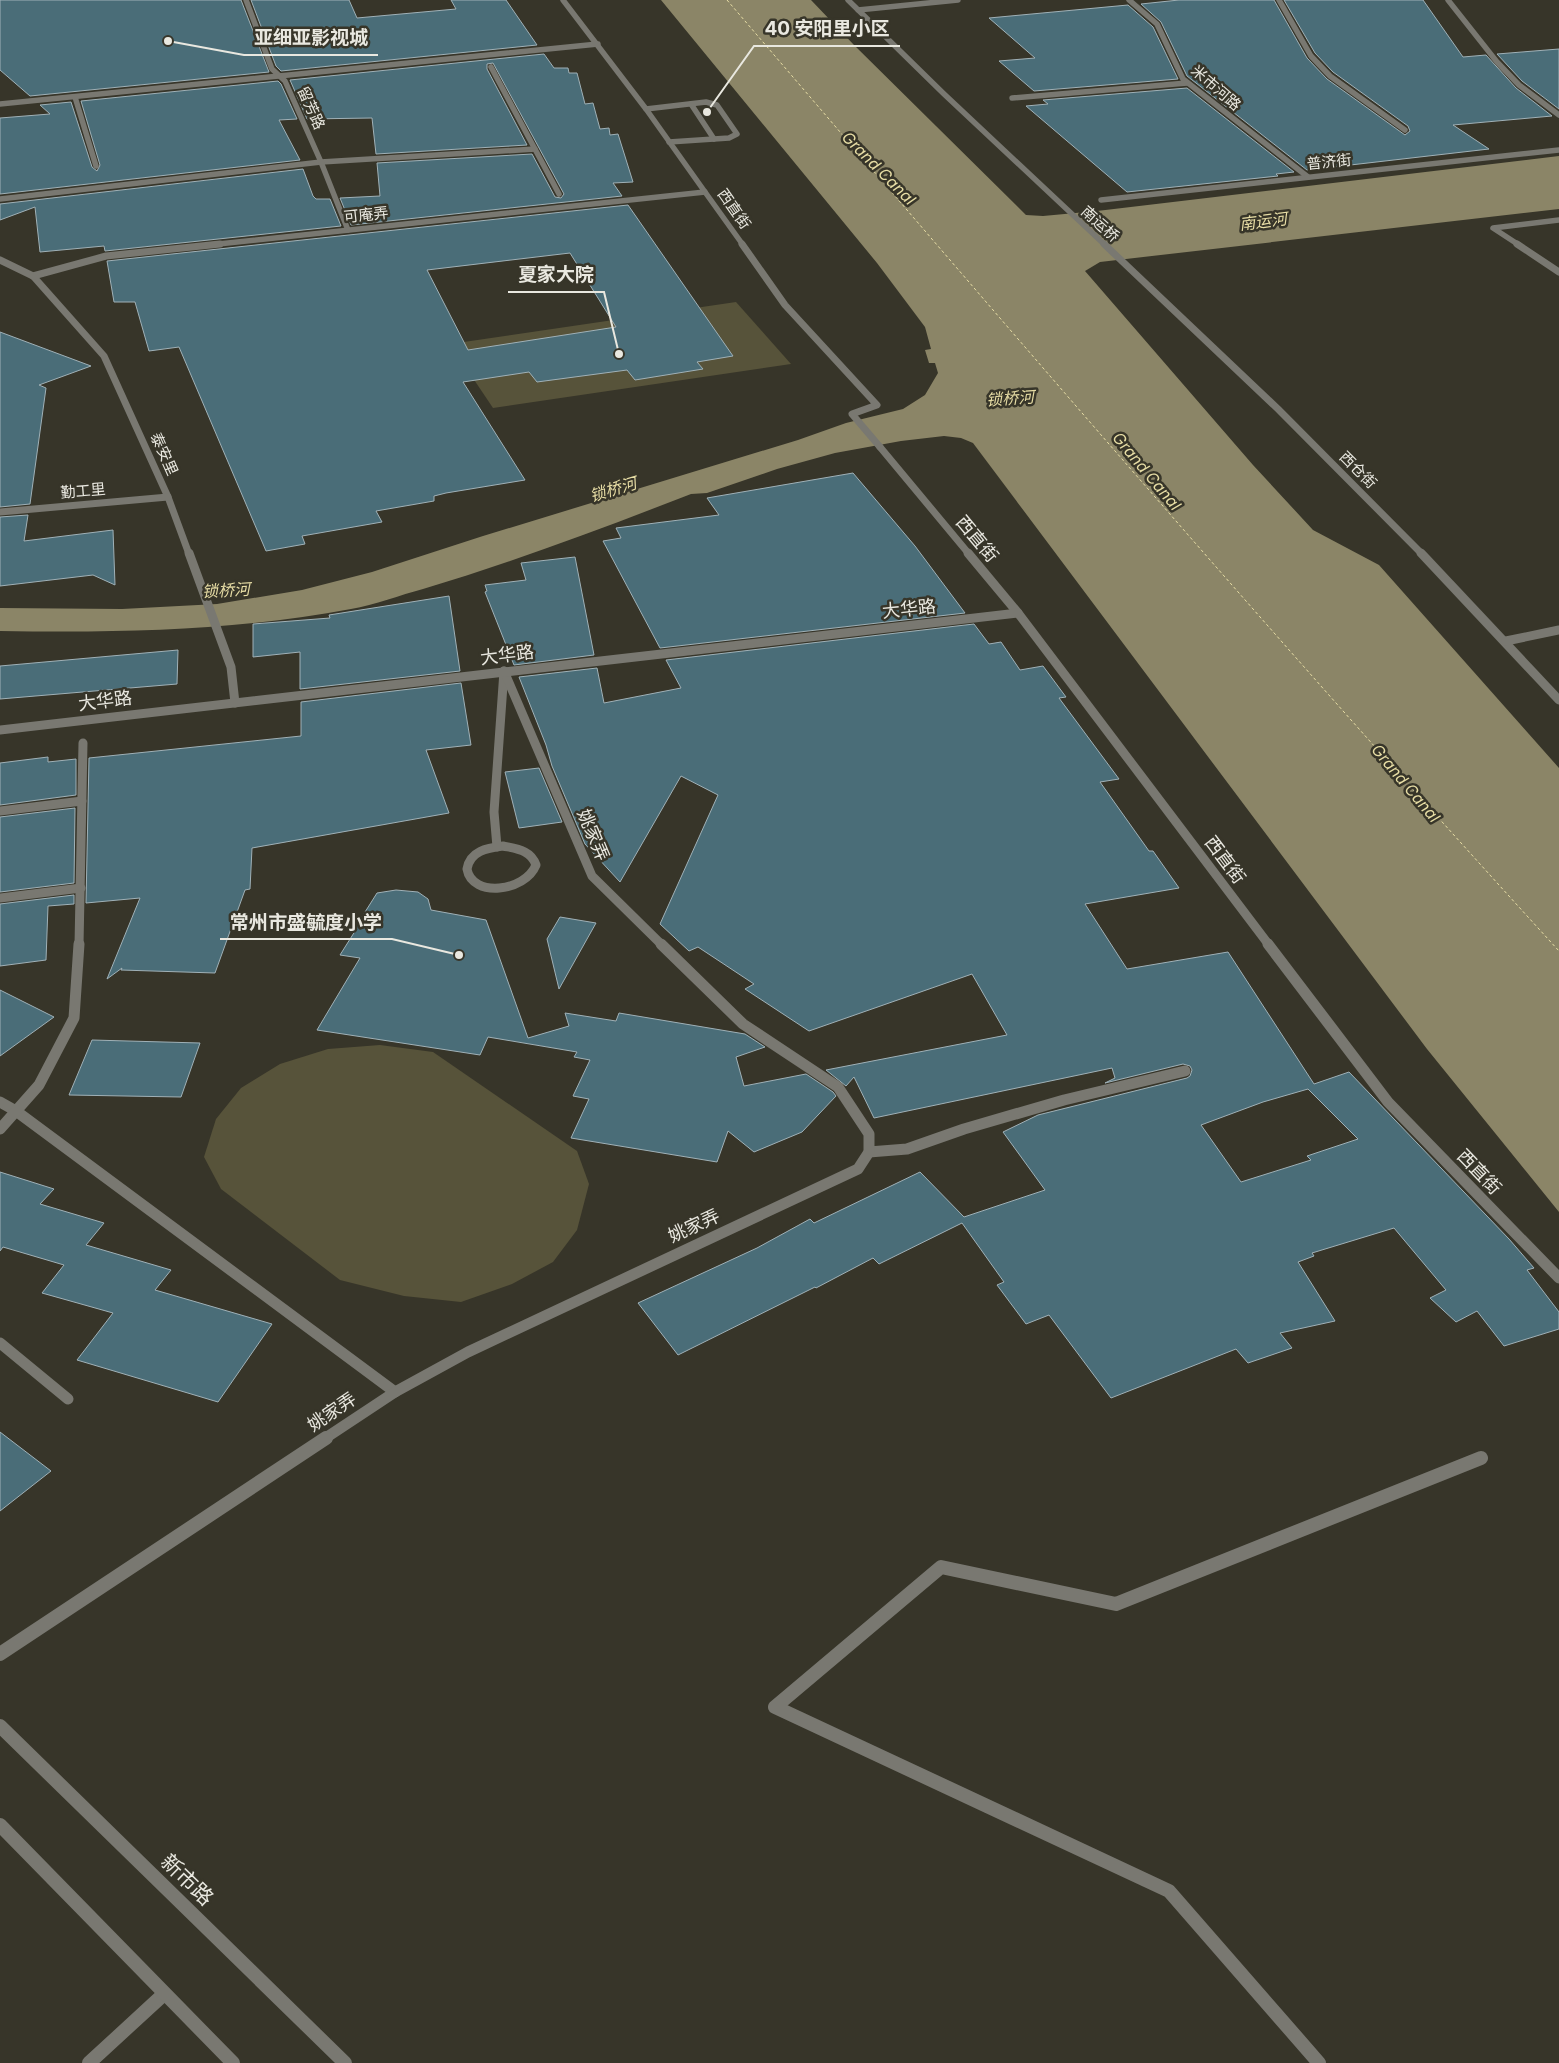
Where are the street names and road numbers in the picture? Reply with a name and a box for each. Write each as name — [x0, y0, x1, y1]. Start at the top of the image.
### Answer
street label: 米市河路 — [1187, 61, 1245, 114]
street label: 留芳路 — [294, 83, 329, 132]
street label: 普济街 — [1306, 150, 1352, 173]
street label: 西直街 — [714, 185, 755, 233]
street label: 南运桥 — [1077, 202, 1123, 246]
street label: 可庵弄 — [343, 203, 389, 226]
street label: 泰安里 — [147, 429, 182, 478]
street label: 西仓街 — [1336, 447, 1381, 492]
street label: 勤工里 — [60, 479, 106, 502]
street label: 西直街 — [952, 511, 1003, 566]
street label: 大华路 — [881, 595, 937, 622]
street label: 大华路 — [479, 641, 535, 668]
street label: 大华路 — [77, 687, 133, 714]
street label: 姚家弄 — [573, 806, 614, 864]
street label: 西直街 — [1201, 832, 1250, 888]
street label: 西直街 — [1453, 1145, 1506, 1198]
street label: 姚家弄 — [665, 1205, 723, 1246]
street label: 姚家弄 — [303, 1388, 360, 1435]
street label: 新市路 — [156, 1849, 219, 1911]

